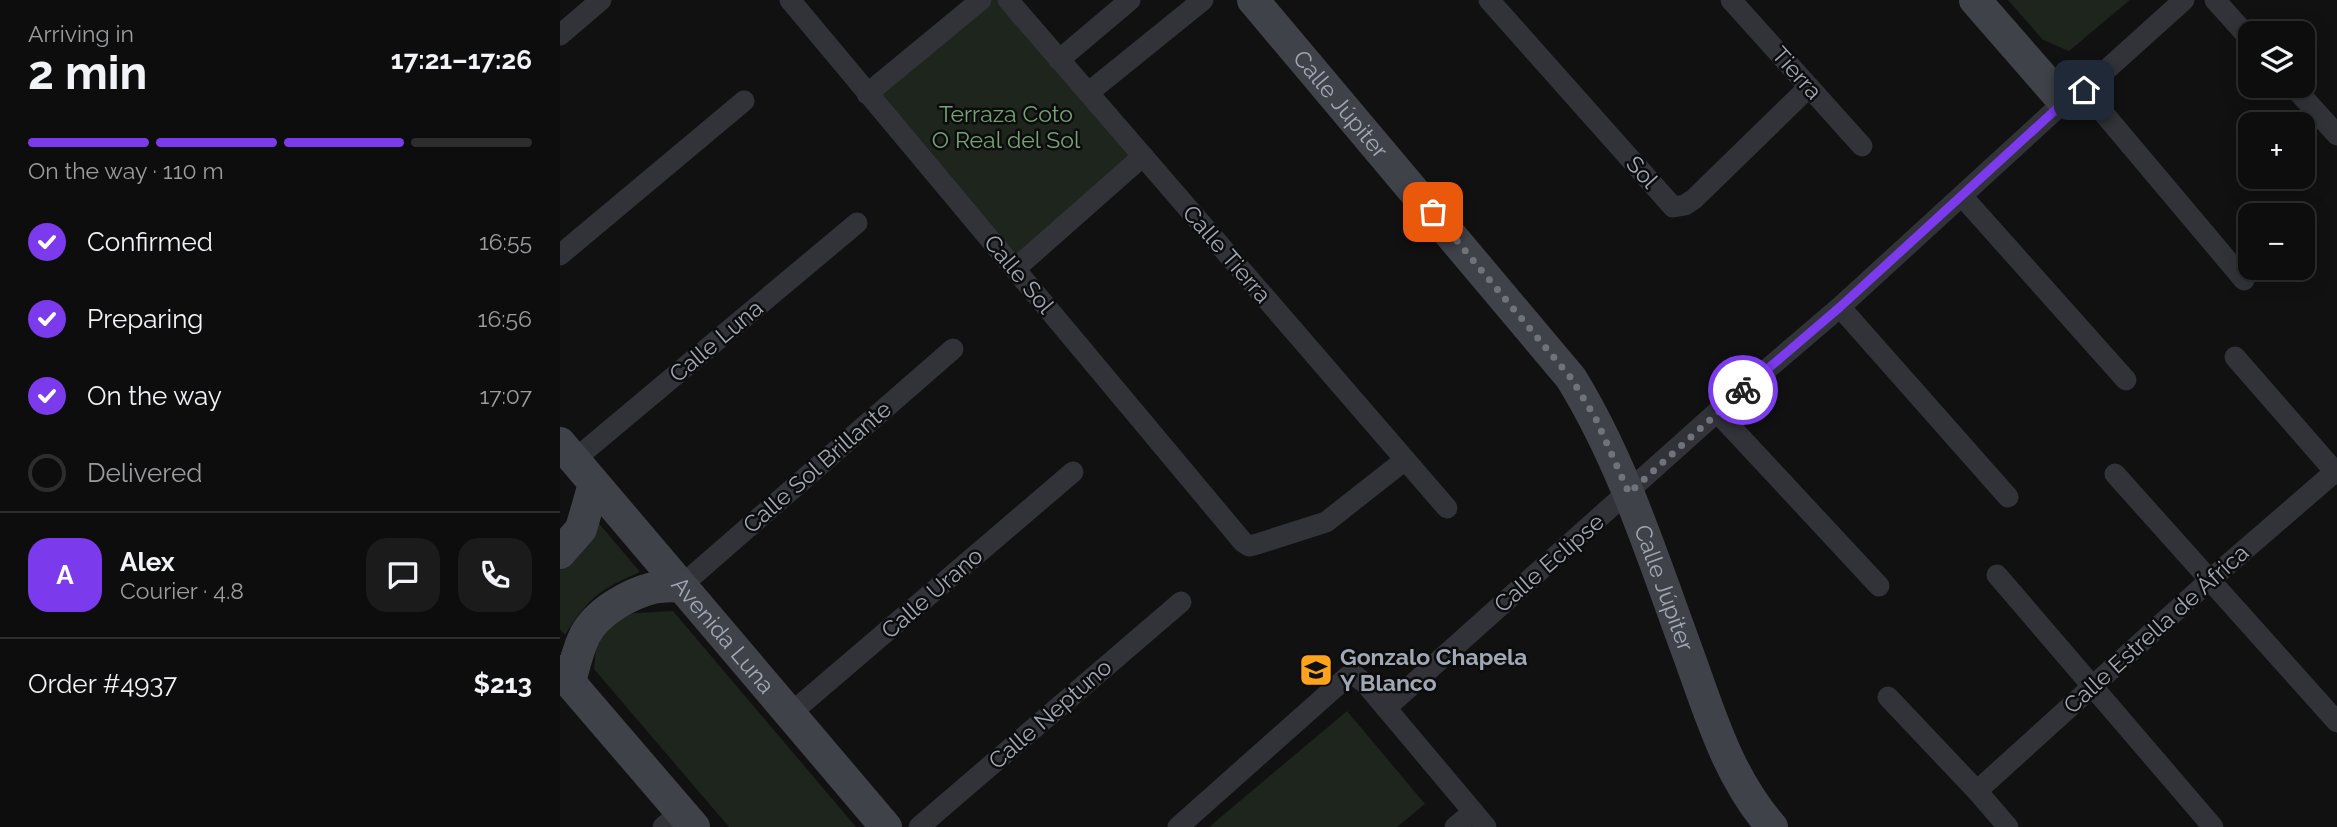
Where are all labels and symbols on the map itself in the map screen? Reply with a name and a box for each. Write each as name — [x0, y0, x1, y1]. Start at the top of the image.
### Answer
street label: Tierra — [1767, 41, 1828, 104]
street label: Calle Júpiter — [1288, 44, 1394, 163]
pin — [2054, 60, 2114, 120]
park label: Terraza Coto O Real del Sol — [932, 100, 1081, 153]
street label: Sol — [1621, 150, 1664, 194]
pin — [1403, 182, 1463, 242]
street label: Calle Tierra — [1178, 199, 1277, 308]
street label: Calle Sol — [979, 229, 1060, 319]
street label: Calle Luna — [664, 294, 768, 387]
courier — [1708, 355, 1778, 425]
street label: Calle Sol Brillante — [737, 395, 896, 538]
street label: Calle Eclipse — [1488, 508, 1609, 618]
street label: Calle Júpiter — [1629, 521, 1700, 655]
street label: Calle Estrella de África — [2058, 539, 2254, 719]
street label: Calle Urano — [876, 541, 988, 644]
street label: Avenida Luna — [666, 571, 780, 699]
place label: Gonzalo Chapela Y Blanco — [1340, 643, 1528, 696]
school or university icon: Gonzalo Chapela Y Blanco — [1297, 651, 1335, 689]
street label: Calle Neptuno — [983, 653, 1117, 774]

